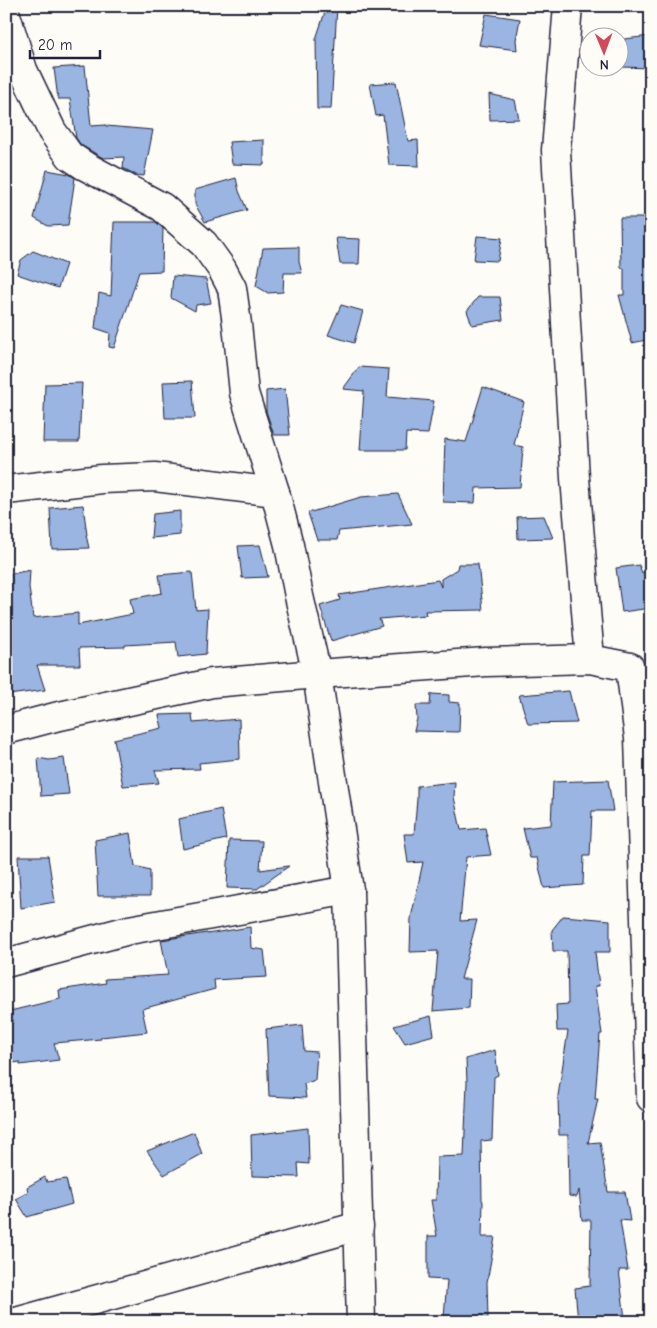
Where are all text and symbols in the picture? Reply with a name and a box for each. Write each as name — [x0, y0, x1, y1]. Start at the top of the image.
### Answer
scale bar — [30, 28, 100, 60]
north arrow — [580, 28, 630, 78]
text: 20 m — [38, 36, 72, 54]
text: N — [600, 56, 609, 73]

